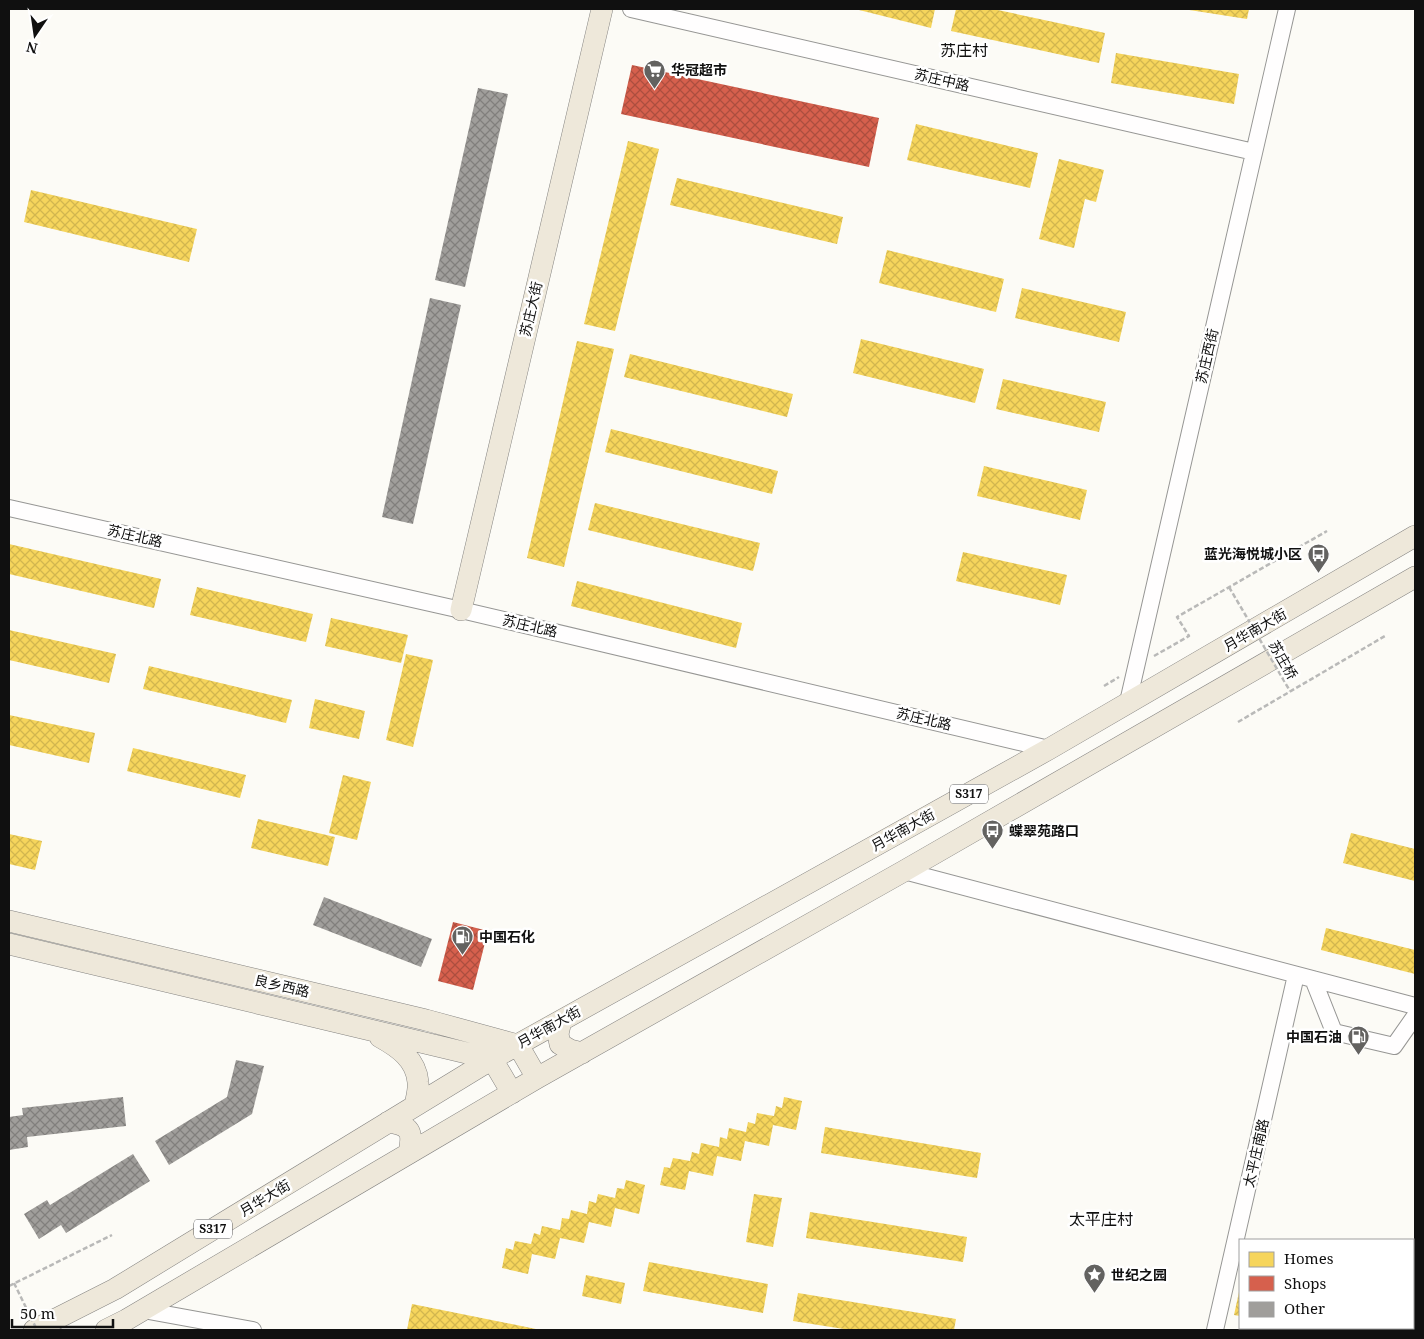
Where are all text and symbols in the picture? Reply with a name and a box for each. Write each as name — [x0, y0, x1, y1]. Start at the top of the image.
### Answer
north arrow — [10, 10, 60, 60]
text: N — [24, 38, 39, 59]
district label: 苏庄村 — [940, 39, 988, 61]
supermarket icon: 华冠超市 — [643, 58, 667, 89]
place label: 华冠超市 — [671, 60, 727, 79]
street label: 苏庄中路 — [913, 64, 972, 95]
street label: 苏庄大街 — [515, 279, 546, 338]
street label: 苏庄西街 — [1191, 326, 1222, 385]
street label: 苏庄北路 — [106, 520, 165, 551]
bus stop icon: 蓝光海悦城小区 — [1306, 542, 1330, 573]
place label: 蓝光海悦城小区 — [1204, 544, 1302, 563]
street label: 月华南大街 — [1220, 604, 1290, 655]
street label: 苏庄北路 — [501, 610, 560, 641]
street label: 苏庄桥 — [1265, 637, 1302, 683]
street label: 苏庄北路 — [895, 703, 954, 734]
road number: S317 — [950, 784, 988, 804]
street label: 月华南大街 — [868, 804, 938, 855]
bus stop icon: 蝶翠苑路口 — [981, 819, 1005, 850]
place label: 蝶翠苑路口 — [1009, 821, 1079, 840]
fuel station icon: 中国石化 — [451, 925, 475, 956]
place label: 中国石化 — [479, 927, 535, 946]
street label: 良乡西路 — [253, 970, 312, 1001]
street label: 月华南大街 — [514, 1001, 584, 1052]
fuel station icon: 中国石油 — [1346, 1025, 1370, 1056]
place label: 中国石油 — [1286, 1027, 1342, 1046]
street label: 太平庄南路 — [1238, 1117, 1273, 1189]
street label: 月华大街 — [236, 1175, 294, 1220]
district label: 太平庄村 — [1069, 1208, 1133, 1230]
road number: S317 — [194, 1220, 232, 1238]
legend — [1239, 1239, 1414, 1329]
text: Homes — [1284, 1248, 1334, 1268]
place icon: 世纪之园 — [1083, 1263, 1107, 1294]
place label: 世纪之园 — [1111, 1265, 1167, 1284]
text: Shops — [1284, 1273, 1327, 1293]
scale bar — [12, 1296, 114, 1328]
text: Other — [1284, 1298, 1325, 1318]
text: 50 m — [20, 1303, 55, 1323]

